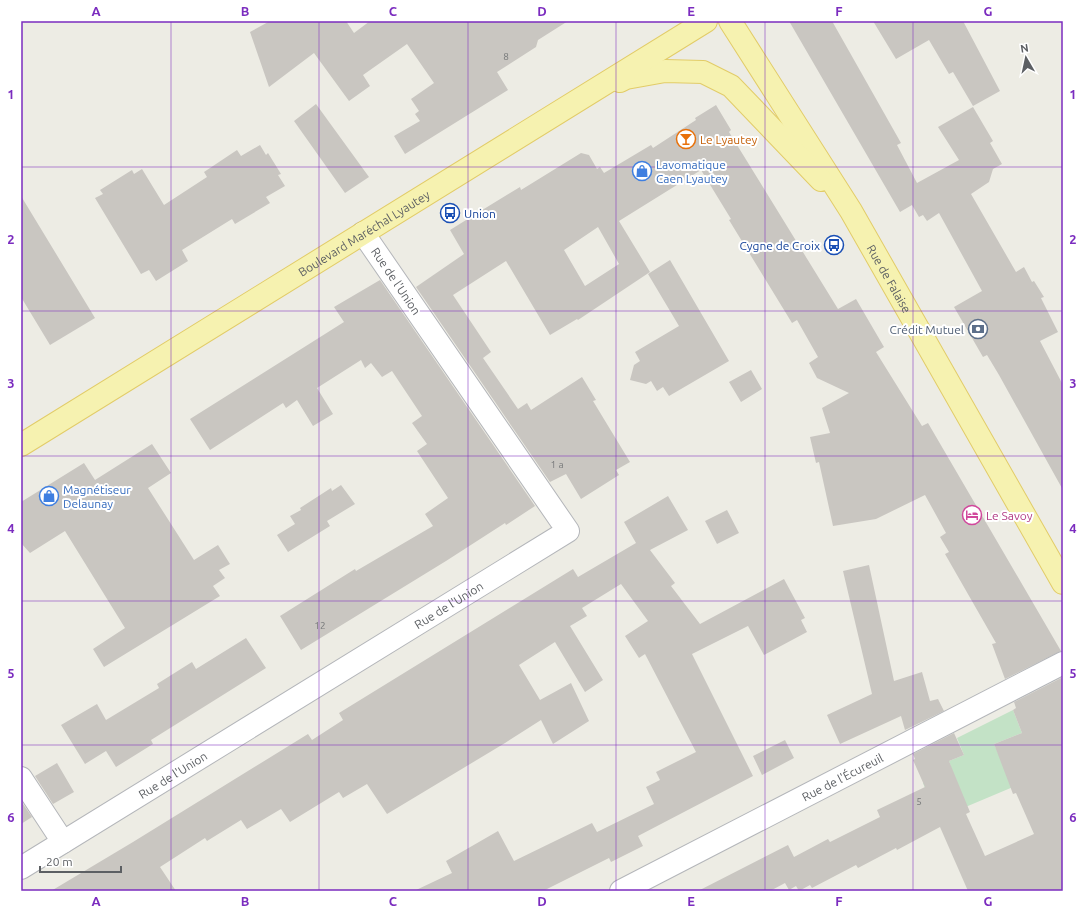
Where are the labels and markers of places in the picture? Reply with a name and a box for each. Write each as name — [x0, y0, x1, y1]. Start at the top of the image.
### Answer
bar icon: Le Lyautey — [675, 128, 697, 150]
place label: Le Lyautey — [700, 133, 758, 146]
place label: Lavomatique Caen Lyautey — [656, 158, 728, 185]
shop icon: Lavomatique Caen Lyautey — [631, 160, 653, 182]
bus stop icon: Union — [439, 202, 461, 224]
place label: Union — [464, 207, 496, 220]
bus stop icon: Cygne de Croix — [823, 234, 845, 256]
place label: Cygne de Croix — [739, 239, 820, 252]
bank icon: Crédit Mutuel — [967, 318, 989, 340]
place label: Crédit Mutuel — [889, 323, 964, 336]
place label: Magnétiseur Delaunay — [63, 483, 131, 510]
shop icon: Magnétiseur Delaunay — [38, 485, 60, 507]
hotel icon: Le Savoy — [961, 504, 983, 526]
place label: Le Savoy — [986, 509, 1033, 522]

